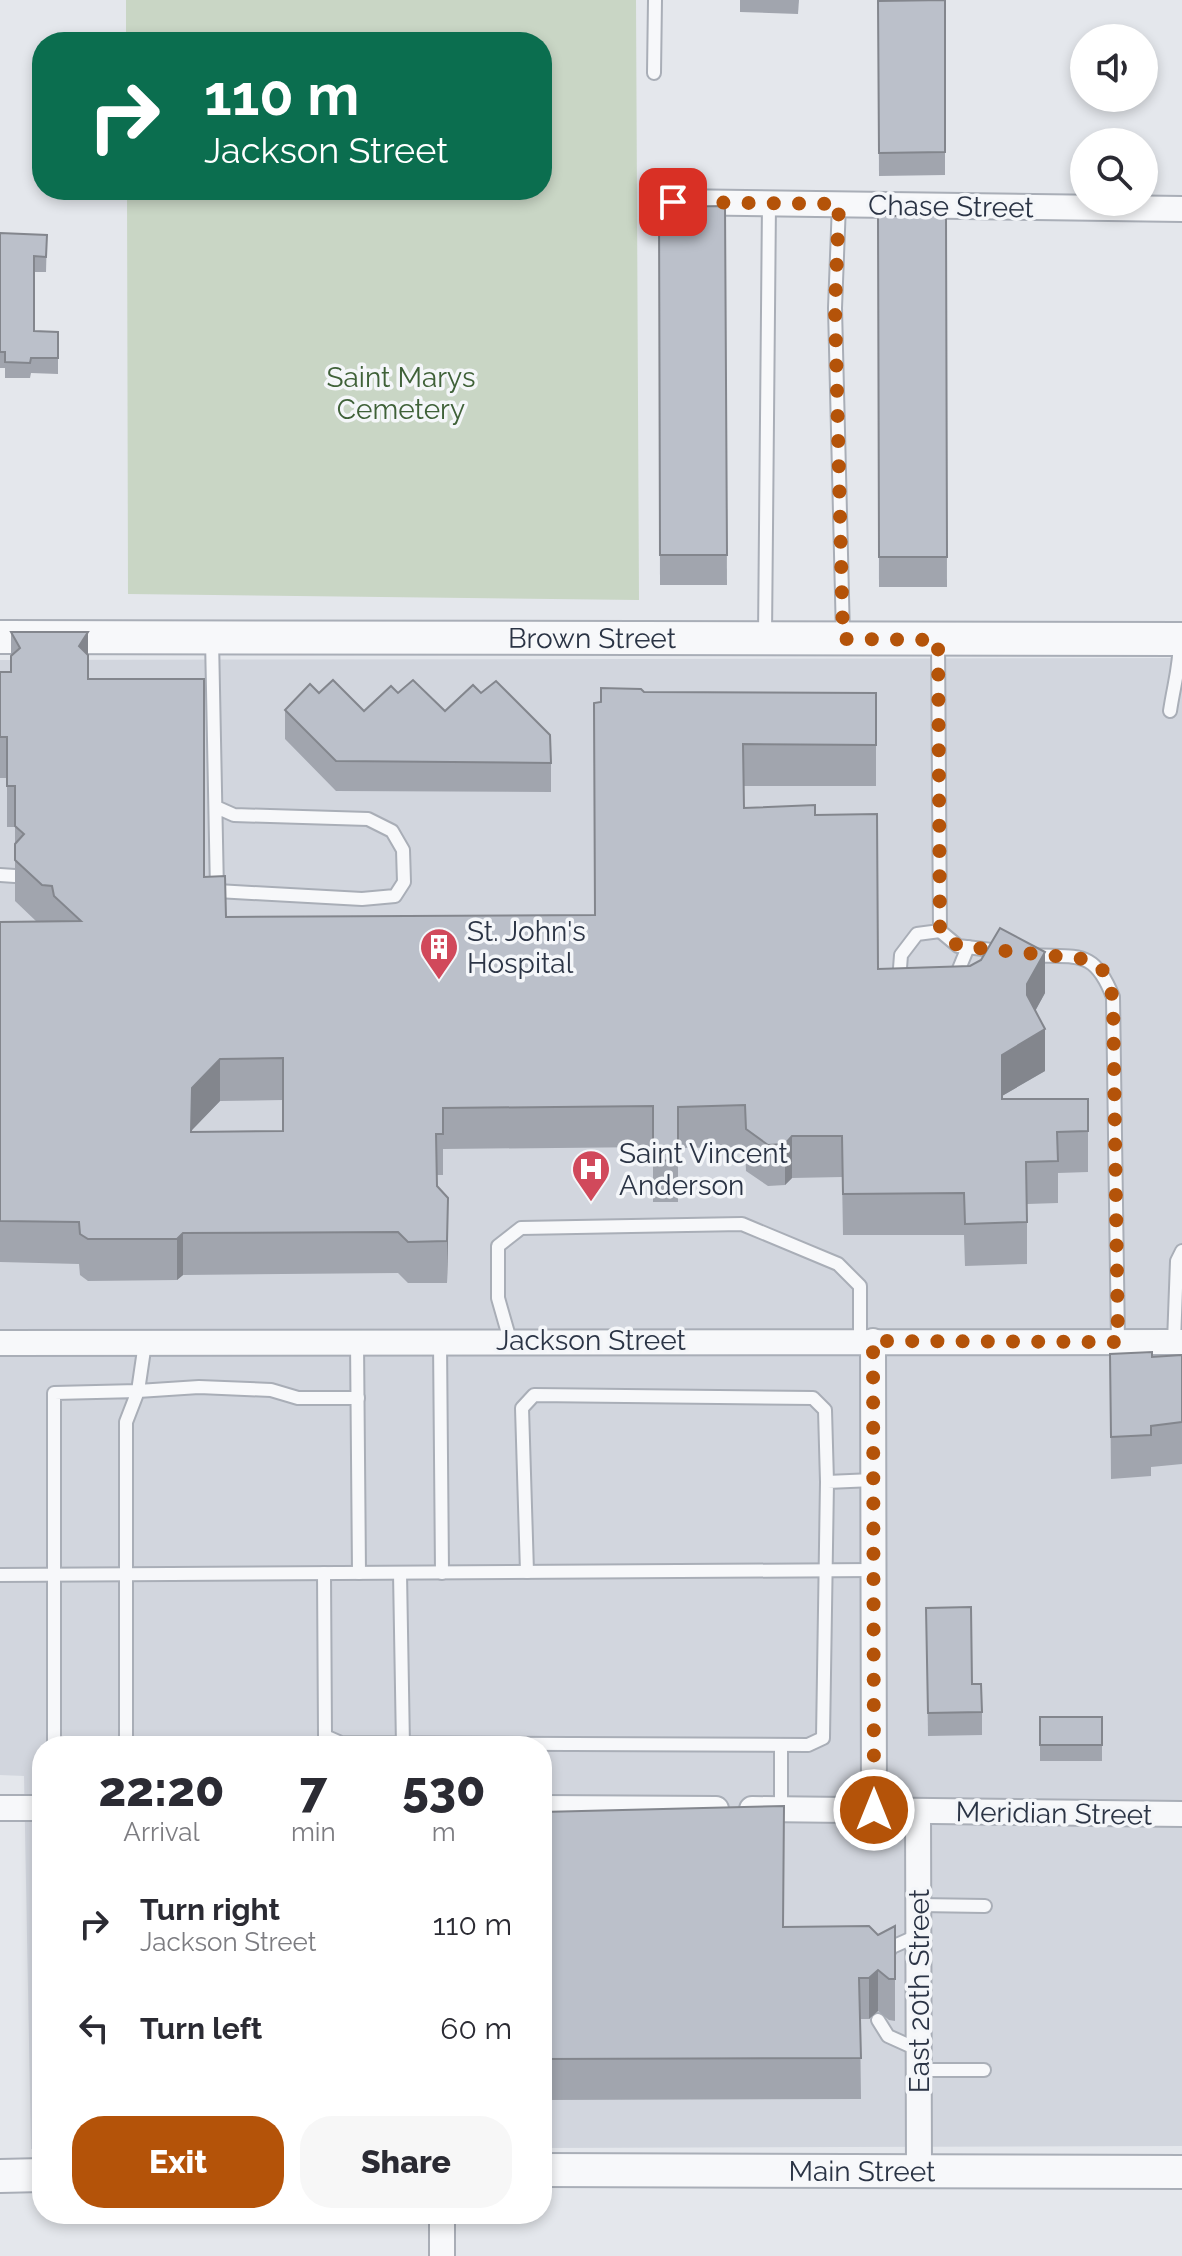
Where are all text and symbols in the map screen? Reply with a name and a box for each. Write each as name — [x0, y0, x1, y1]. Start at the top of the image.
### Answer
map controls — [1070, 24, 1158, 216]
button: sound — [1070, 24, 1158, 112]
text: 110 m — [204, 62, 359, 128]
icon: right — [72, 64, 176, 168]
button: search — [1070, 128, 1158, 216]
text: Jackson Street — [204, 129, 448, 171]
pin — [639, 168, 707, 236]
icon: arrive — [651, 180, 695, 224]
street label: Chase Street — [868, 189, 1035, 224]
park label: Saint Marys Cemetery — [327, 361, 475, 426]
street label: Brown Street — [508, 622, 677, 655]
place label: St. John's Hospital — [467, 915, 586, 980]
building icon: St. John's Hospital — [418, 926, 460, 981]
place label: Saint Vincent Anderson — [619, 1137, 788, 1202]
hospital icon: Saint Vincent Anderson — [570, 1148, 612, 1203]
street label: Jackson Street — [496, 1324, 687, 1357]
text: 22:20 — [98, 1761, 225, 1817]
text: 7 — [299, 1761, 327, 1817]
text: 530 — [402, 1761, 486, 1817]
position arrow — [832, 1768, 916, 1852]
street label: Meridian Street — [955, 1795, 1153, 1832]
text: Arrival — [123, 1817, 200, 1847]
text: min — [291, 1817, 336, 1847]
text: m — [432, 1817, 456, 1847]
street label: East 20th Street — [903, 1888, 936, 2093]
text: Turn right — [140, 1892, 280, 1927]
icon: right — [72, 1902, 116, 1946]
text: 110 m — [433, 1907, 512, 1942]
text: Jackson Street — [140, 1927, 316, 1957]
icon: left — [72, 2006, 116, 2050]
text: Turn left — [140, 2011, 262, 2046]
text: 60 m — [440, 2011, 512, 2046]
button: Exit — [72, 2116, 284, 2208]
button: Share — [300, 2116, 512, 2208]
street label: Main Street — [788, 2155, 936, 2188]

